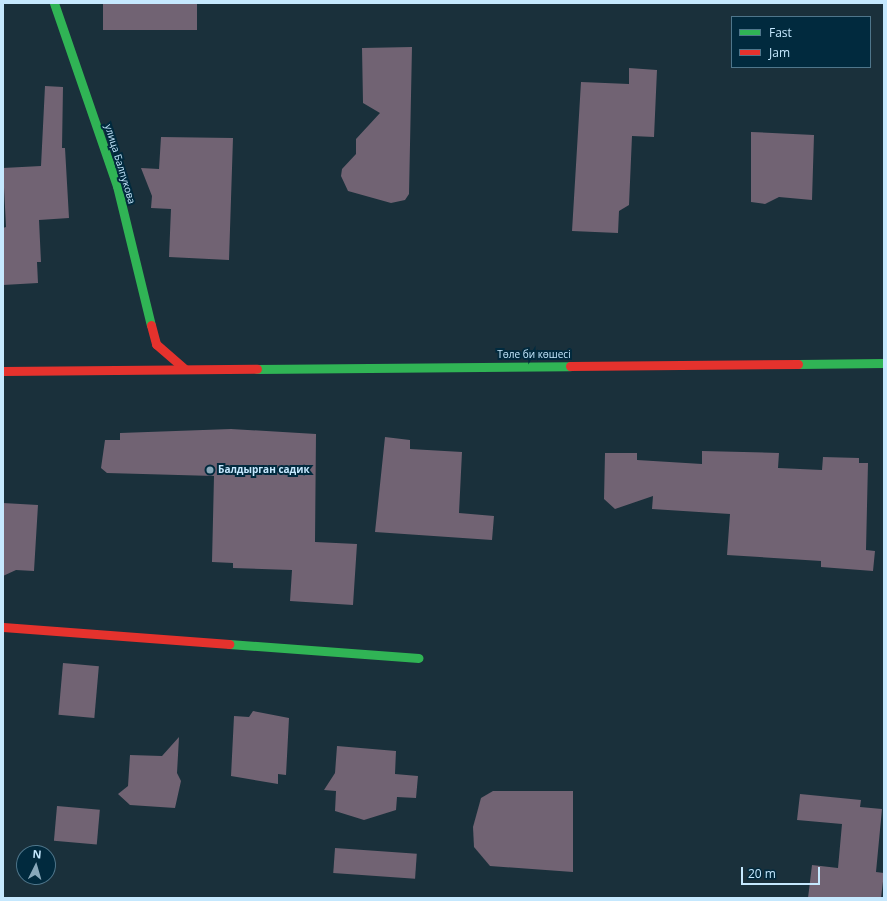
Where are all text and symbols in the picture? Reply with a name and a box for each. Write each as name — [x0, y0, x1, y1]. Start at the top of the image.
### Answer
legend — [731, 16, 871, 68]
text: Fast — [769, 24, 792, 41]
text: Jam — [769, 44, 790, 61]
street label: улица Балпукова — [102, 123, 138, 205]
street label: Төле би көшесі — [497, 349, 571, 361]
place label: Балдырган садик — [218, 464, 310, 476]
marker: Балдырган садик — [205, 465, 215, 475]
north arrow — [16, 845, 56, 885]
text: N — [32, 846, 42, 861]
scale bar — [743, 859, 822, 885]
text: 20 m — [748, 865, 776, 882]

